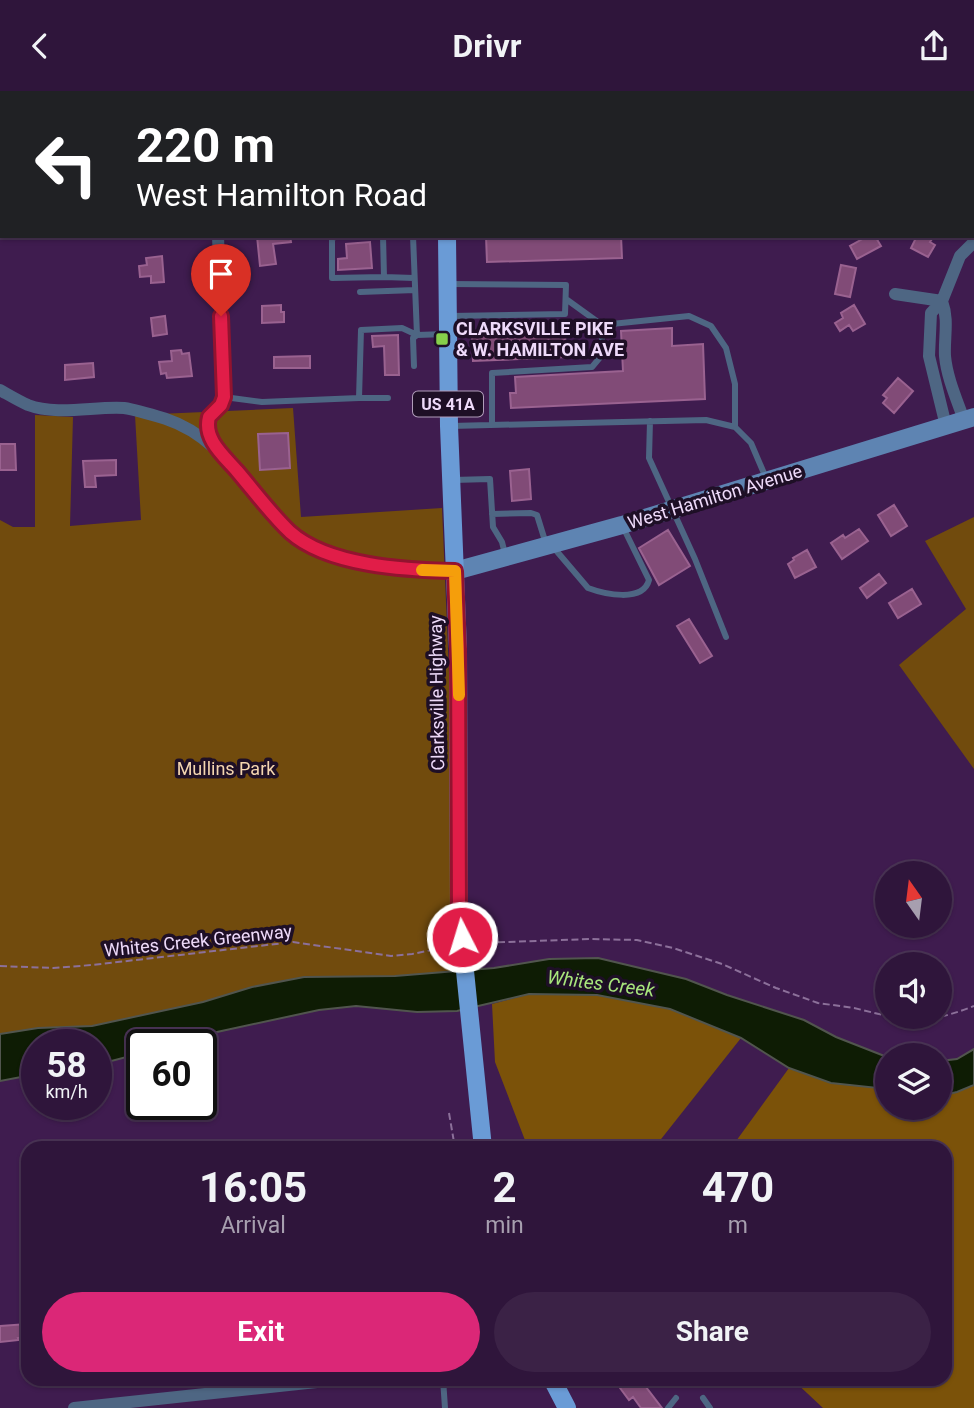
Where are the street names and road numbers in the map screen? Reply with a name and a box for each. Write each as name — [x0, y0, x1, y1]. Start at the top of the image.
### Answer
road number: US 41A — [413, 391, 483, 417]
street label: West Hamilton Avenue — [625, 460, 805, 533]
street label: Clarksville Highway — [425, 615, 448, 771]
street label: Whites Creek Greenway — [103, 920, 293, 961]

